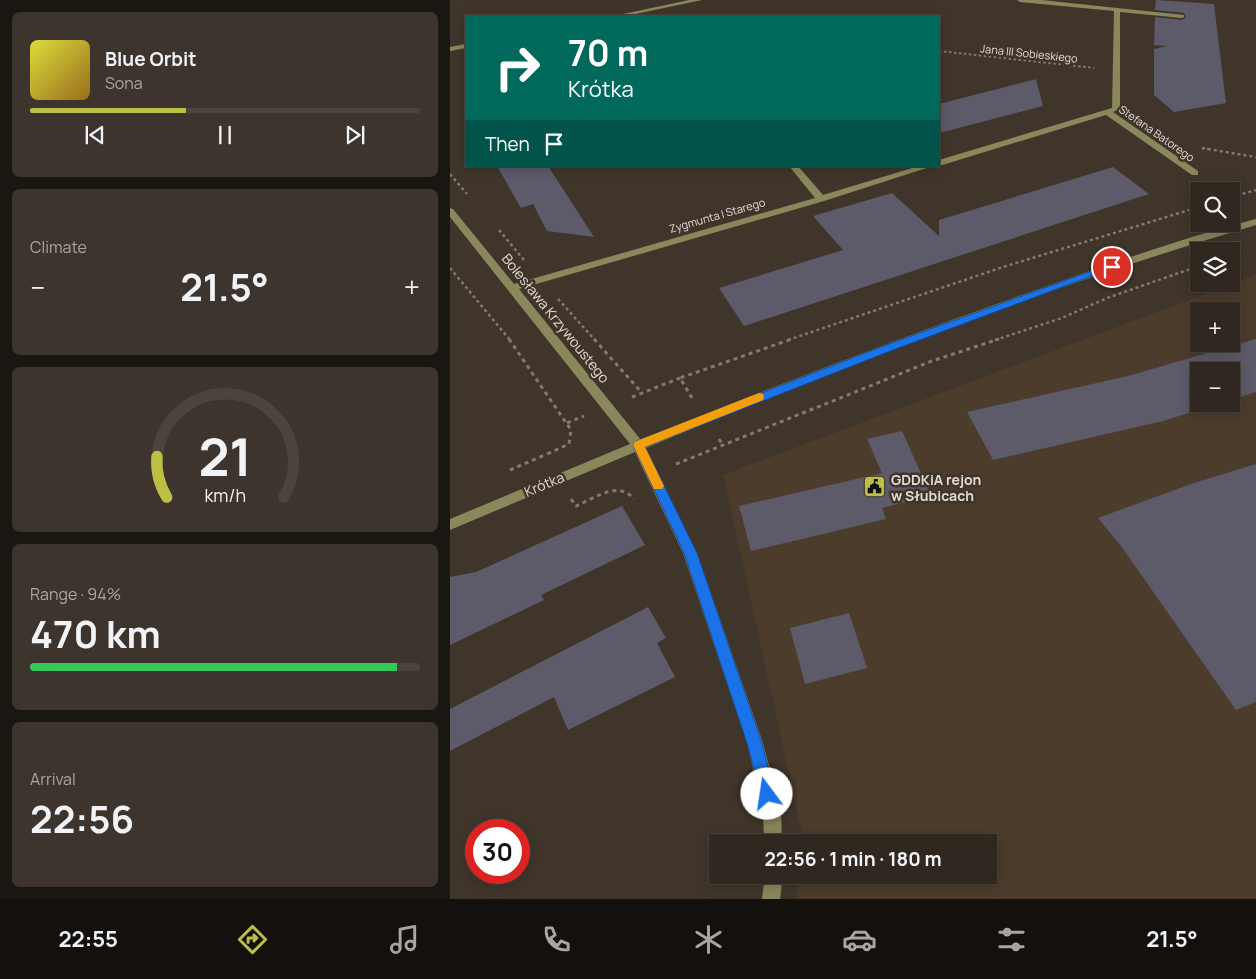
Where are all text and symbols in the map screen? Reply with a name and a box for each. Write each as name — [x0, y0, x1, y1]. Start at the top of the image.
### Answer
text: 70 m — [568, 29, 648, 77]
icon: right — [485, 35, 550, 100]
street label: Jana III Sobieskiego — [979, 40, 1079, 66]
text: Blue Orbit — [105, 46, 197, 72]
text: Sona — [105, 72, 143, 94]
text: Krótka — [568, 74, 634, 104]
street label: Stefana Batorego — [1116, 101, 1198, 165]
icon: previous — [81, 121, 109, 149]
icon: pause — [211, 121, 239, 149]
icon: next — [341, 121, 369, 149]
icon: arrive — [540, 130, 568, 158]
text: Then — [485, 131, 530, 157]
map controls — [1190, 182, 1240, 412]
button: search — [1190, 182, 1240, 232]
street label: Zygmunta I Starego — [667, 194, 767, 236]
text: Climate — [30, 236, 87, 258]
button: layers — [1190, 242, 1240, 292]
pin — [1091, 246, 1133, 288]
street label: Bolesława Krzywoustego — [498, 249, 614, 387]
icon: arrive — [1098, 253, 1126, 281]
text: 21.5° — [180, 260, 269, 312]
text: − — [30, 268, 45, 306]
text: + — [404, 268, 420, 306]
button: + — [1190, 302, 1240, 352]
button: − — [1190, 362, 1240, 412]
text: 21 — [198, 421, 252, 492]
street label: Krótka — [521, 467, 567, 501]
place label: GDDKiA rejon w Słubicach — [891, 470, 981, 505]
public building icon: GDDKiA rejon w Słubicach — [863, 475, 887, 499]
text: km/h — [204, 483, 246, 507]
text: Range · 94% — [30, 583, 121, 605]
text: 470 km — [30, 607, 161, 659]
position arrow — [740, 767, 792, 819]
text: Arrival — [30, 768, 76, 790]
text: 22:56 — [30, 792, 134, 844]
speed limit sign: 30 — [465, 819, 530, 884]
text: 22:56 · 1 min · 180 m — [764, 846, 942, 872]
icon: directions — [235, 922, 270, 957]
icon: music — [387, 922, 422, 957]
icon: phone — [539, 922, 574, 957]
icon: climate — [691, 922, 726, 957]
icon: car — [842, 922, 877, 957]
icon: filters — [994, 922, 1029, 957]
text: 22:55 — [58, 924, 118, 954]
text: 21.5° — [1146, 924, 1198, 954]

